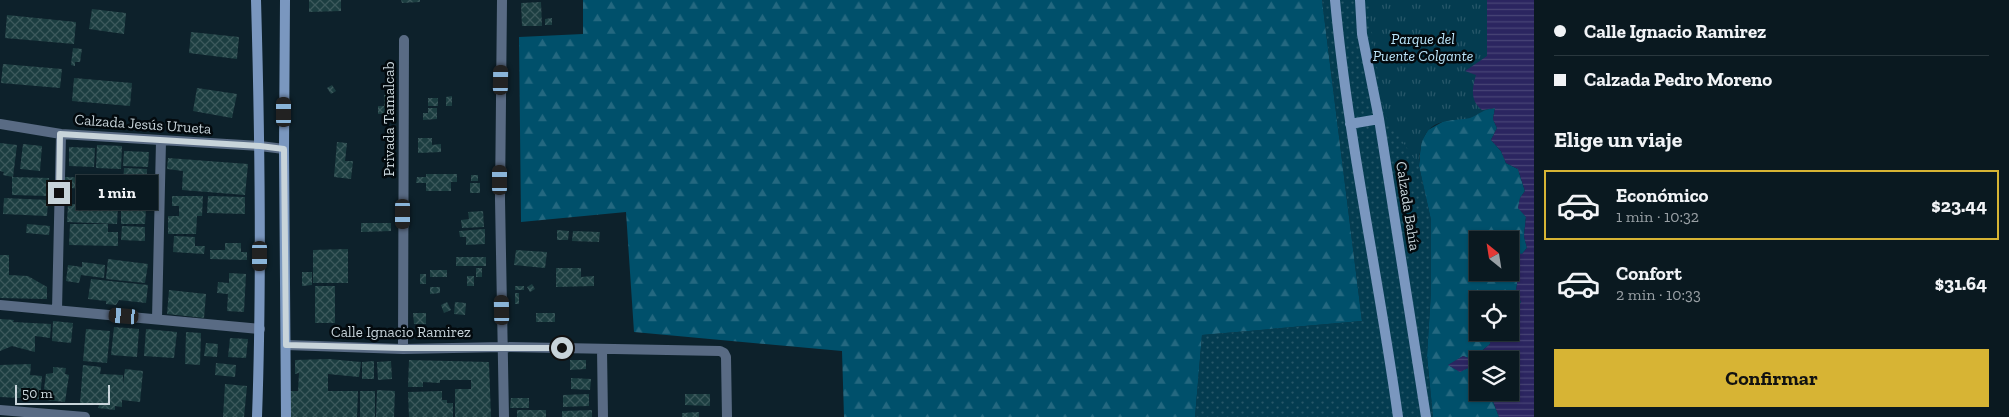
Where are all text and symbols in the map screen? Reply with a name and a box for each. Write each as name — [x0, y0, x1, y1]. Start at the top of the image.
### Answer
text: Calle Ignacio Ramirez — [1584, 20, 1766, 43]
park label: Parque del Puente Colgante — [1373, 30, 1473, 65]
street label: Privada Tamalcab — [380, 62, 398, 176]
car — [493, 65, 508, 95]
text: Calzada Pedro Moreno — [1584, 68, 1772, 91]
car — [276, 97, 291, 127]
street label: Calzada Jesús Urueta — [74, 110, 212, 138]
text: Elige un viaje — [1554, 126, 1682, 153]
street label: Calzada Bahía — [1392, 160, 1424, 252]
car — [492, 165, 507, 195]
callout: 1 min — [76, 176, 159, 210]
route end — [48, 182, 70, 204]
text: 1 min — [98, 183, 136, 202]
icon: car — [1556, 183, 1601, 228]
text: Económico — [1616, 184, 1709, 207]
text: $23.44 — [1931, 194, 1987, 217]
car — [395, 199, 410, 229]
text: 1 min · 10:32 — [1616, 207, 1699, 226]
north arrow — [1469, 231, 1519, 281]
map controls — [1469, 231, 1519, 401]
car — [252, 241, 267, 271]
icon: car — [1556, 261, 1601, 306]
text: Confort — [1616, 262, 1682, 285]
text: $31.64 — [1935, 272, 1987, 295]
text: 2 min · 10:33 — [1616, 285, 1701, 304]
button: locate — [1469, 291, 1519, 341]
car — [494, 295, 509, 325]
car — [108, 307, 139, 325]
street label: Calle Ignacio Ramirez — [331, 323, 471, 341]
route start — [551, 337, 573, 359]
button: Confirmar — [1554, 349, 1989, 407]
button: layers — [1469, 351, 1519, 401]
scale bar — [15, 382, 110, 405]
text: 50 m — [22, 385, 53, 402]

